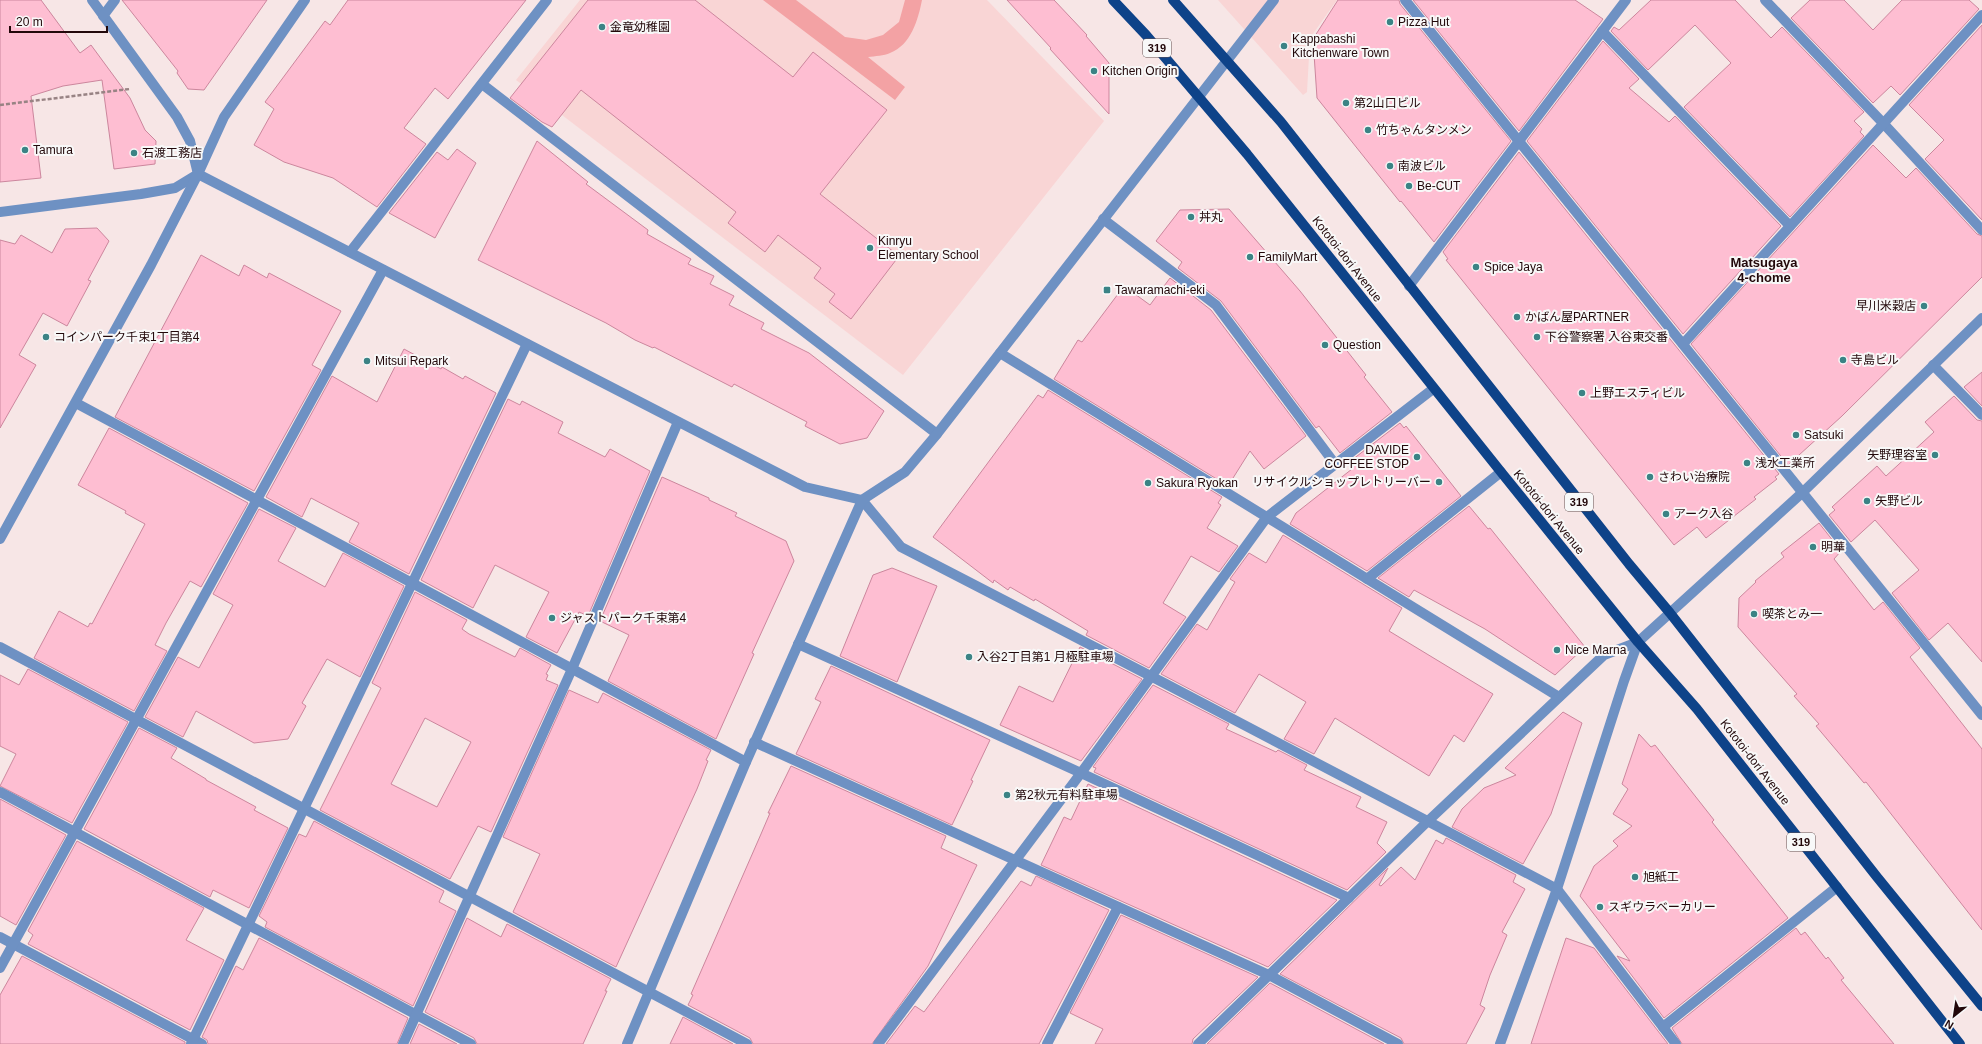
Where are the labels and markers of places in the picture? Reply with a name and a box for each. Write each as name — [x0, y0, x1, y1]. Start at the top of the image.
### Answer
place label: Pizza Hut — [1398, 15, 1450, 29]
marker: Pizza Hut — [1385, 17, 1395, 27]
place label: 金竜幼稚園 — [610, 20, 670, 34]
marker: 金竜幼稚園 — [597, 22, 607, 32]
place label: Kappabashi Kitchenware Town — [1292, 32, 1389, 60]
marker: Kappabashi Kitchenware Town — [1279, 41, 1289, 51]
place label: Kitchen Origin — [1102, 64, 1177, 78]
marker: Kitchen Origin — [1089, 66, 1099, 76]
place label: 第2山口ビル — [1354, 96, 1421, 110]
marker: 第2山口ビル — [1341, 98, 1351, 108]
place label: 竹ちゃんタンメン — [1376, 123, 1472, 137]
marker: 竹ちゃんタンメン — [1363, 125, 1373, 135]
place label: Tamura — [33, 143, 73, 157]
marker: Tamura — [20, 145, 30, 155]
place label: 石渡工務店 — [142, 146, 202, 160]
marker: 石渡工務店 — [129, 148, 139, 158]
place label: 南波ビル — [1398, 159, 1446, 173]
marker: 南波ビル — [1385, 161, 1395, 171]
place label: Be-CUT — [1417, 179, 1461, 193]
marker: Be-CUT — [1404, 181, 1414, 191]
place label: 丼丸 — [1199, 210, 1223, 224]
marker: 丼丸 — [1186, 212, 1196, 222]
place label: Kinryu Elementary School — [878, 234, 979, 262]
marker: Kinryu Elementary School — [865, 243, 875, 253]
place label: FamilyMart — [1258, 250, 1318, 264]
marker: FamilyMart — [1245, 252, 1255, 262]
place label: Spice Jaya — [1484, 260, 1543, 274]
marker: Spice Jaya — [1471, 262, 1481, 272]
place label: Tawaramachi-eki — [1115, 283, 1205, 297]
marker: Tawaramachi-eki — [1102, 285, 1112, 295]
place label: 早川米穀店 — [1856, 299, 1916, 313]
marker: 早川米穀店 — [1919, 301, 1929, 311]
place label: かばん屋PARTNER — [1525, 310, 1630, 324]
marker: かばん屋PARTNER — [1512, 312, 1522, 322]
place label: コインパーク千束1丁目第4 — [54, 330, 200, 344]
place label: 下谷警察署 入谷東交番 — [1545, 330, 1668, 344]
marker: コインパーク千束1丁目第4 — [41, 332, 51, 342]
marker: 下谷警察署 入谷東交番 — [1532, 332, 1542, 342]
place label: Question — [1333, 338, 1381, 352]
marker: Question — [1320, 340, 1330, 350]
place label: 寺島ビル — [1851, 353, 1899, 367]
place label: Mitsui Repark — [375, 354, 449, 368]
marker: 寺島ビル — [1838, 355, 1848, 365]
marker: Mitsui Repark — [362, 356, 372, 366]
place label: 上野エスティビル — [1590, 386, 1685, 400]
marker: 上野エスティビル — [1577, 388, 1587, 398]
place label: Satsuki — [1804, 428, 1843, 442]
marker: Satsuki — [1791, 430, 1801, 440]
place label: DAVIDE COFFEE STOP — [1325, 443, 1409, 471]
place label: 矢野理容室 — [1867, 448, 1927, 462]
marker: 矢野理容室 — [1930, 450, 1940, 460]
marker: DAVIDE COFFEE STOP — [1412, 452, 1422, 462]
place label: 浅水工業所 — [1755, 456, 1815, 470]
marker: 浅水工業所 — [1742, 458, 1752, 468]
place label: さわい治療院 — [1658, 470, 1730, 484]
marker: さわい治療院 — [1645, 472, 1655, 482]
place label: リサイクルショップレトリーバー — [1252, 475, 1431, 489]
place label: Sakura Ryokan — [1156, 476, 1238, 490]
marker: リサイクルショップレトリーバー — [1434, 477, 1444, 487]
marker: Sakura Ryokan — [1143, 478, 1153, 488]
place label: 矢野ビル — [1875, 494, 1923, 508]
marker: 矢野ビル — [1862, 496, 1872, 506]
place label: アーク入谷 — [1674, 507, 1733, 521]
marker: アーク入谷 — [1661, 509, 1671, 519]
place label: 明華 — [1821, 540, 1845, 554]
marker: 明華 — [1808, 542, 1818, 552]
place label: 喫茶とみ一 — [1762, 607, 1822, 621]
marker: 喫茶とみ一 — [1749, 609, 1759, 619]
place label: ジャストパーク千束第4 — [560, 611, 686, 625]
marker: ジャストパーク千束第4 — [547, 613, 557, 623]
place label: Nice Marna — [1565, 643, 1627, 657]
marker: Nice Marna — [1552, 645, 1562, 655]
place label: 入谷2丁目第1 月極駐車場 — [977, 650, 1114, 664]
marker: 入谷2丁目第1 月極駐車場 — [964, 652, 974, 662]
place label: 第2秋元有料駐車場 — [1015, 788, 1118, 802]
marker: 第2秋元有料駐車場 — [1002, 790, 1012, 800]
place label: 旭紙工 — [1643, 870, 1679, 884]
marker: 旭紙工 — [1630, 872, 1640, 882]
place label: スギウラベーカリー — [1608, 900, 1716, 914]
marker: スギウラベーカリー — [1595, 902, 1605, 912]

